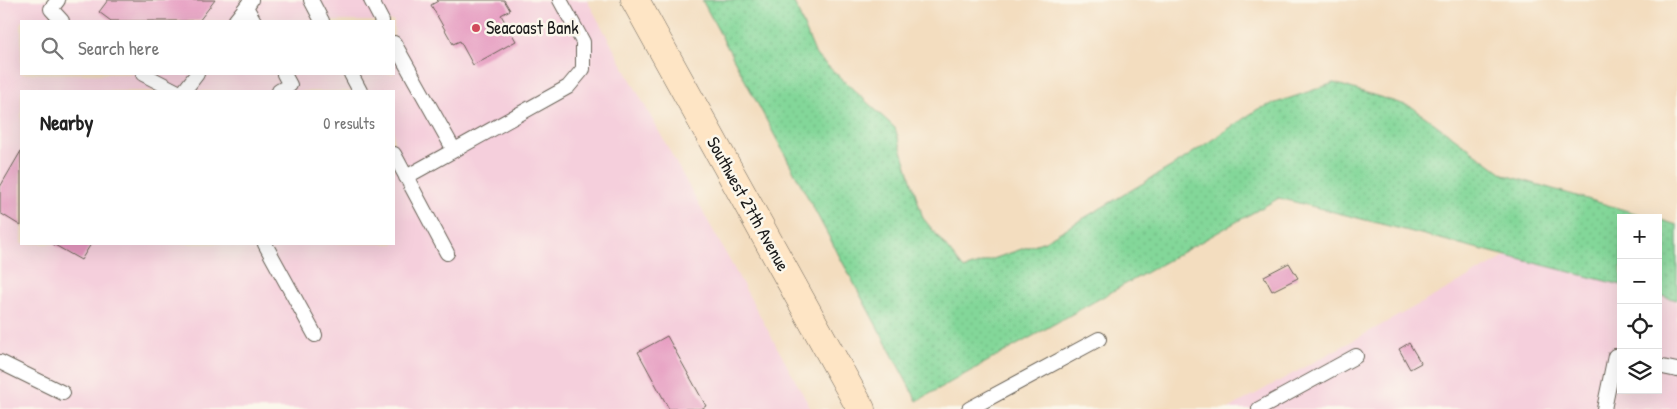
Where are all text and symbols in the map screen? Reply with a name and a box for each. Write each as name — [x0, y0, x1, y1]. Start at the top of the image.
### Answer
place label: Seacoast Bank — [486, 15, 579, 40]
search box — [20, 20, 395, 75]
marker: Seacoast Bank — [470, 22, 482, 34]
icon: search — [38, 34, 66, 62]
text: Search here — [78, 35, 159, 61]
text: Nearby — [40, 108, 93, 137]
text: 0 results — [323, 112, 375, 134]
street label: Southwest 27th Avenue — [701, 132, 796, 275]
map controls — [1617, 214, 1662, 394]
button: + — [1617, 214, 1662, 259]
button: − — [1617, 259, 1662, 304]
button: locate — [1617, 304, 1662, 349]
button: layers — [1617, 349, 1662, 394]

